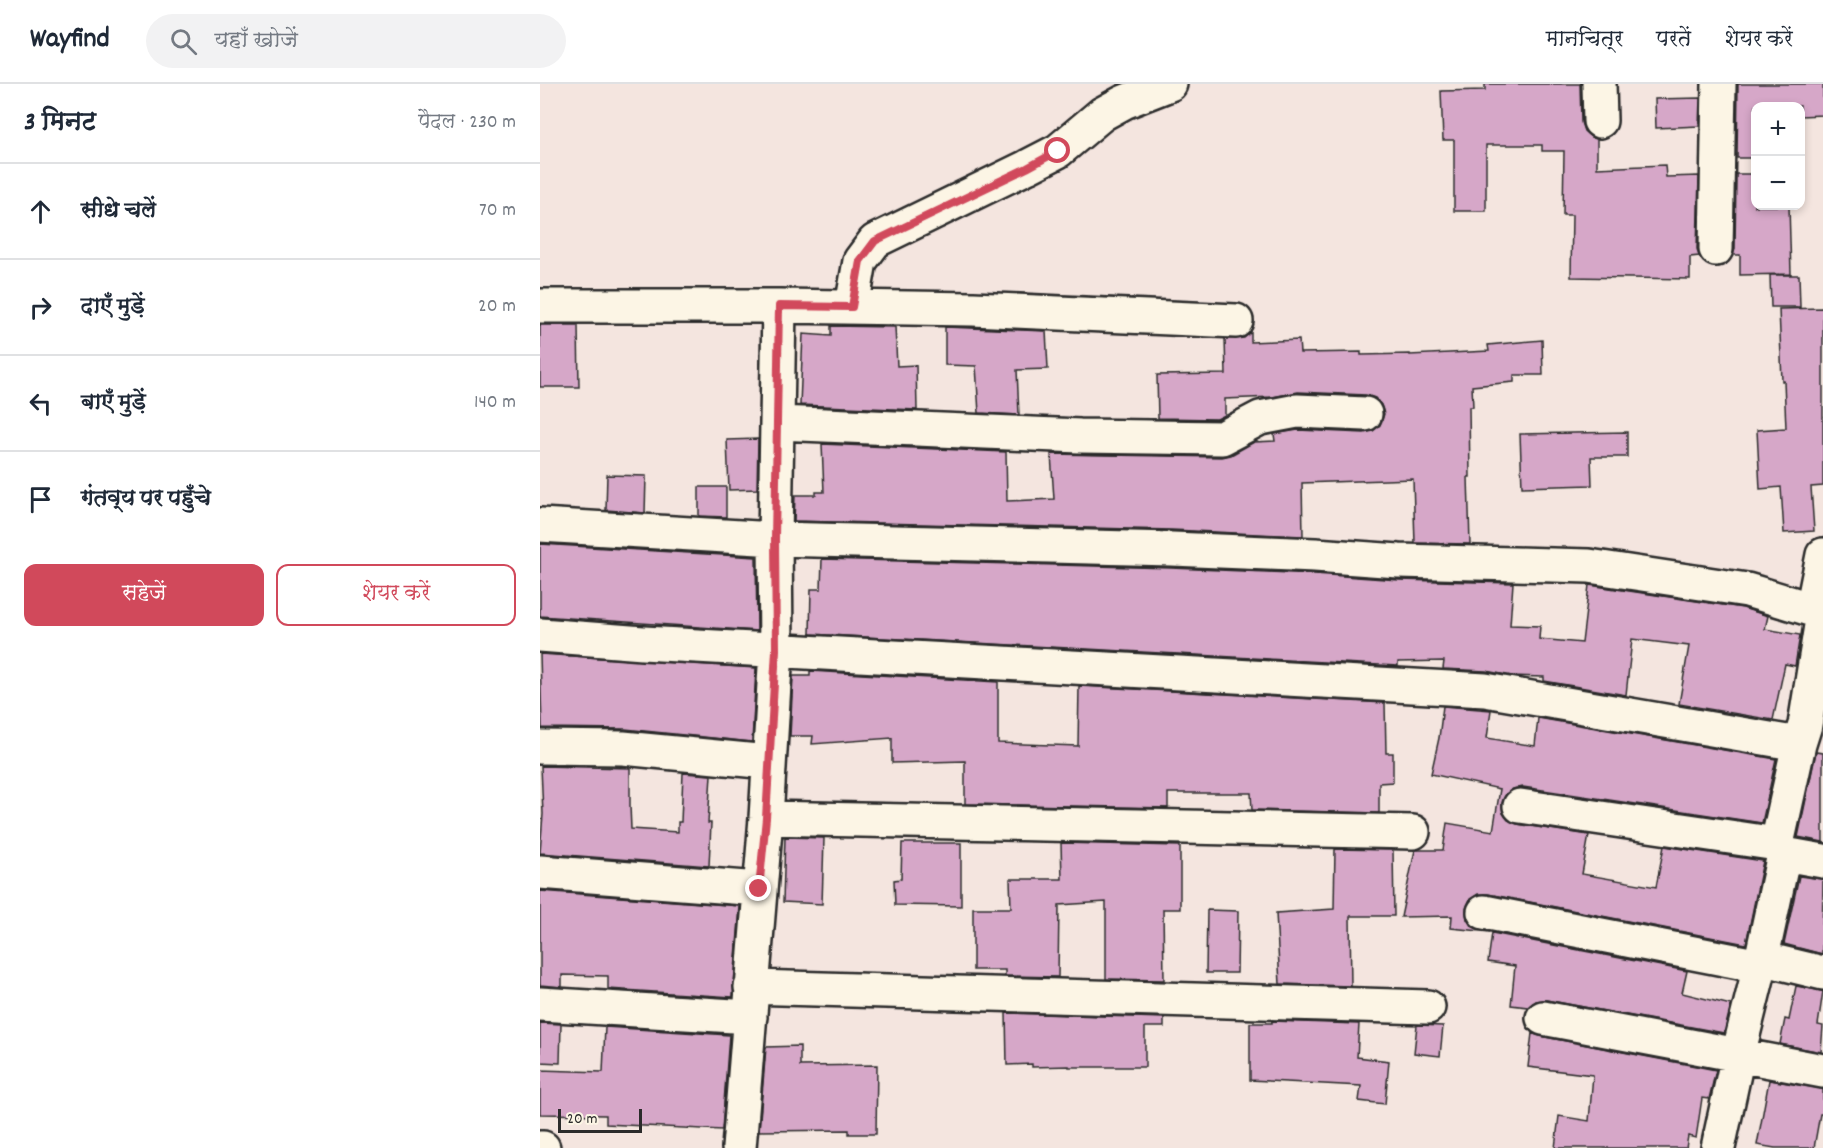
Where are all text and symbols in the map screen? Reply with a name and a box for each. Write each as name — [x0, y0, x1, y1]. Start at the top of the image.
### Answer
search box — [146, 14, 566, 68]
text: Wayfind — [30, 21, 110, 61]
icon: search — [167, 25, 200, 58]
text: यहाँ खोजें — [215, 26, 298, 57]
text: मानचित्र — [1546, 26, 1623, 56]
text: परतें — [1656, 26, 1691, 56]
text: शेयर करें — [1724, 26, 1793, 56]
map controls — [1751, 102, 1805, 210]
button: + — [1751, 102, 1805, 156]
text: 3 मिनट — [24, 105, 96, 142]
text: पैदल · 230 m — [418, 109, 516, 137]
route start — [1044, 137, 1070, 163]
button: − — [1751, 156, 1805, 210]
icon: ahead — [24, 195, 57, 228]
text: सीधे चलें — [81, 196, 156, 227]
text: 70 m — [479, 197, 516, 225]
icon: right — [24, 291, 57, 324]
text: दाएँ मुड़ें — [81, 292, 145, 323]
text: 20 m — [478, 293, 516, 321]
icon: left — [24, 387, 57, 420]
text: बाएँ मुड़ें — [81, 388, 146, 419]
text: 140 m — [474, 389, 516, 417]
icon: arrive — [24, 483, 57, 516]
text: गंतव्य पर पहुँचे — [81, 484, 211, 515]
button: सहेजें — [24, 564, 264, 626]
button: शेयर करें — [276, 564, 516, 626]
route end — [745, 875, 771, 901]
scale bar — [558, 1106, 642, 1134]
text: 20 m — [567, 1108, 597, 1131]

